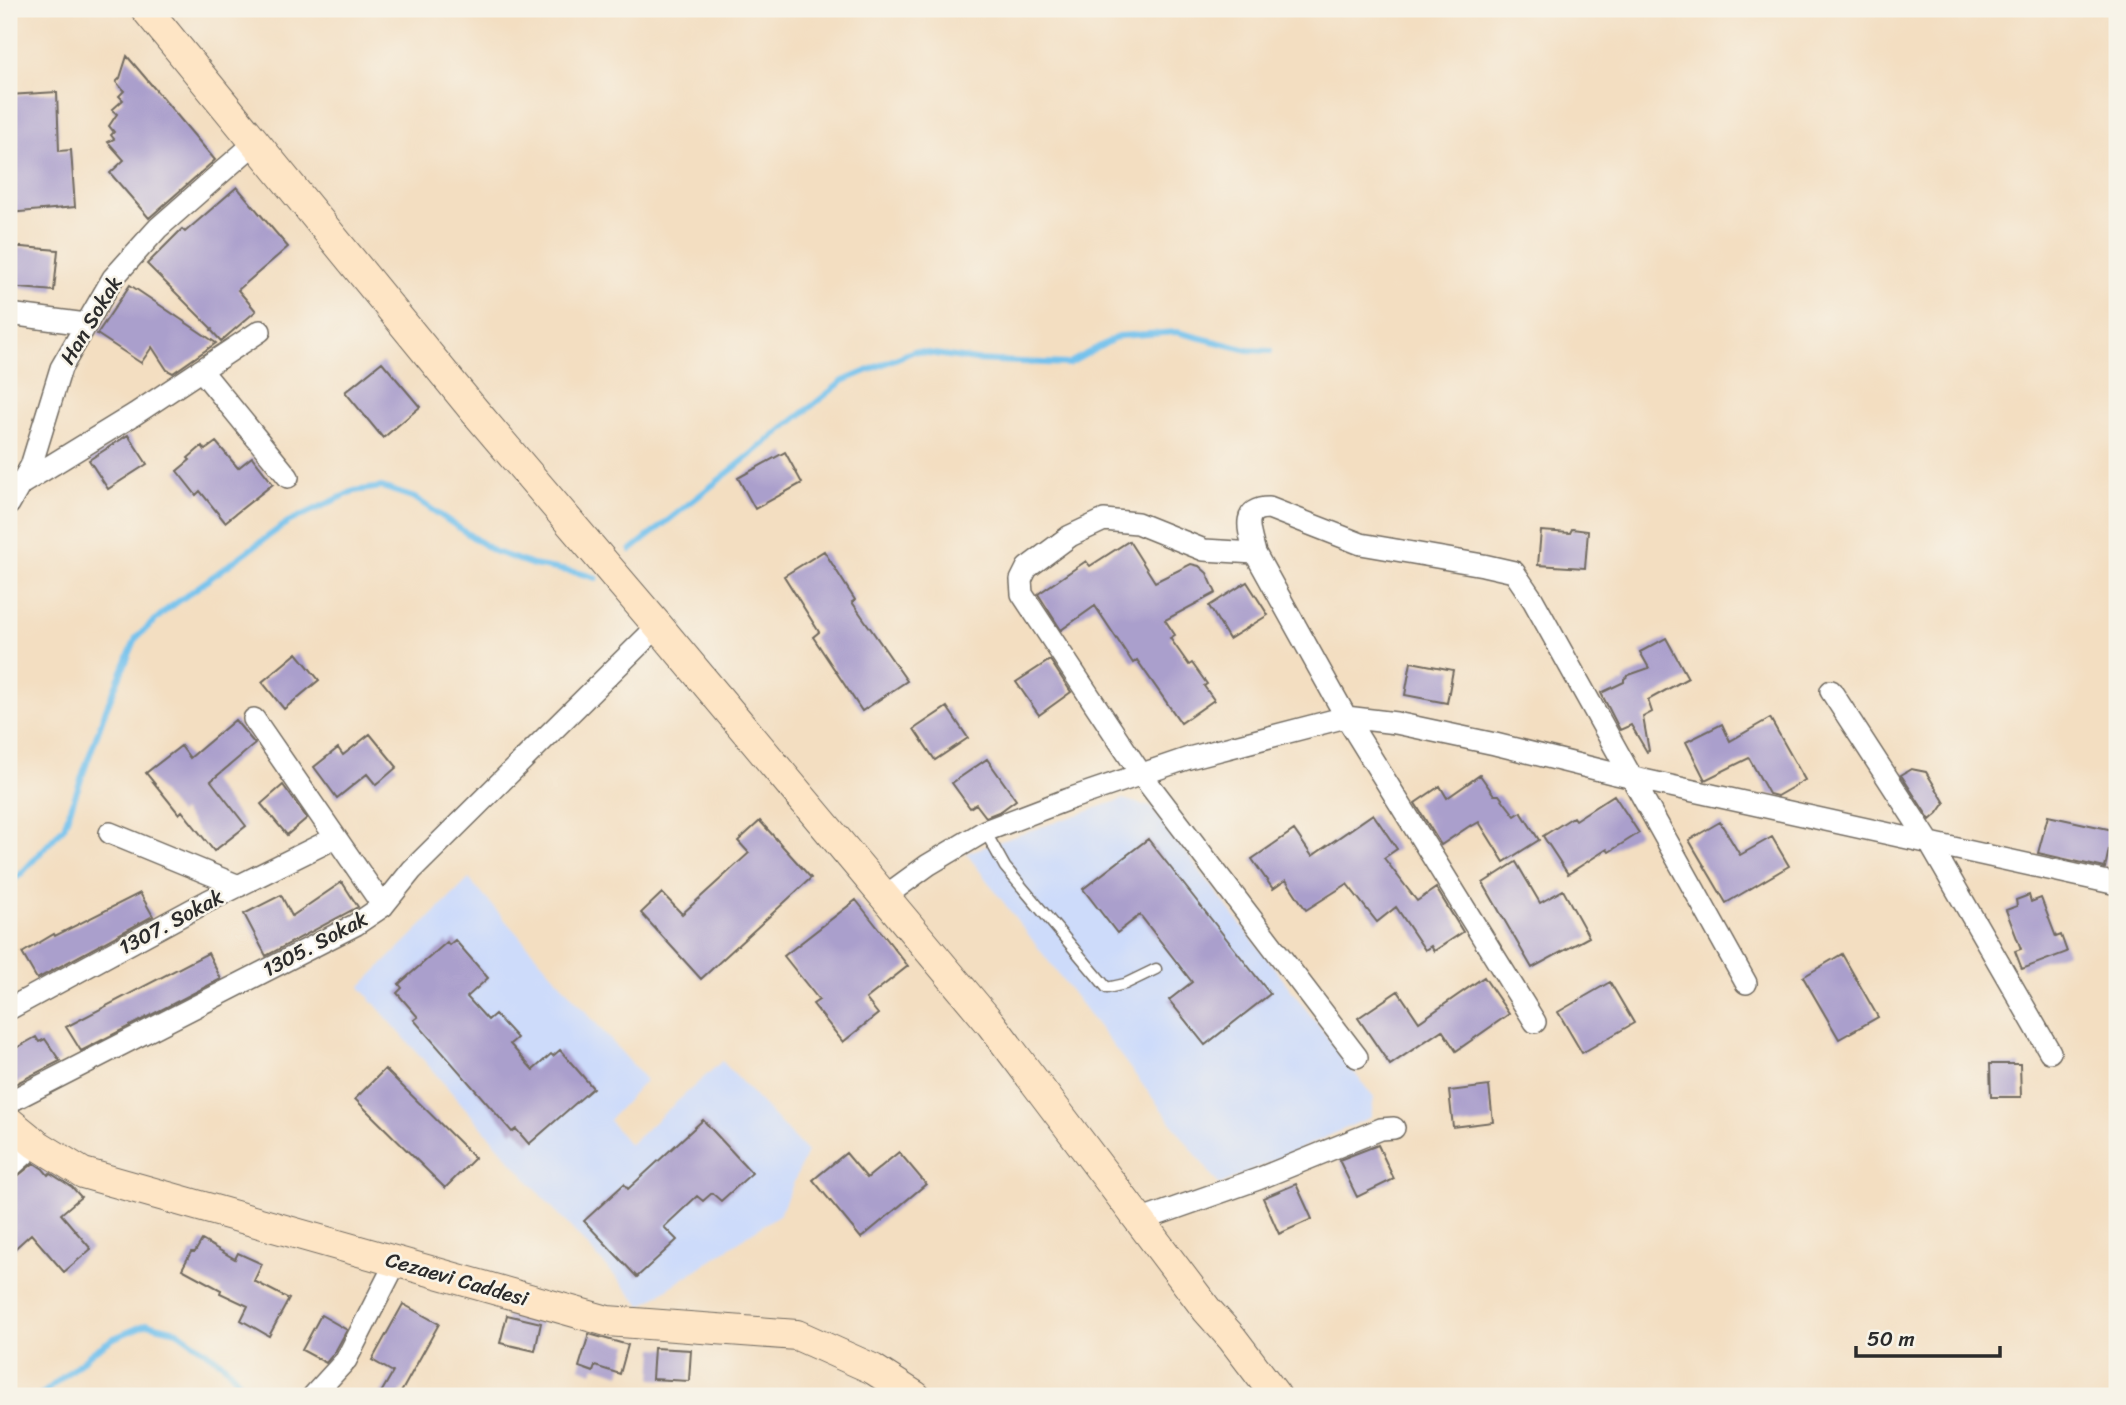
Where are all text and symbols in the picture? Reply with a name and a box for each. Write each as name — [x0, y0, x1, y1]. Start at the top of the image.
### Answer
street label: Han Sokak — [49, 268, 133, 372]
street label: 1307. Sokak — [112, 878, 230, 966]
street label: 1305. Sokak — [255, 900, 375, 988]
street label: Cezaevi Caddesi — [381, 1240, 534, 1318]
scale bar — [1856, 1314, 2000, 1358]
text: 50 m — [1867, 1320, 1915, 1358]

